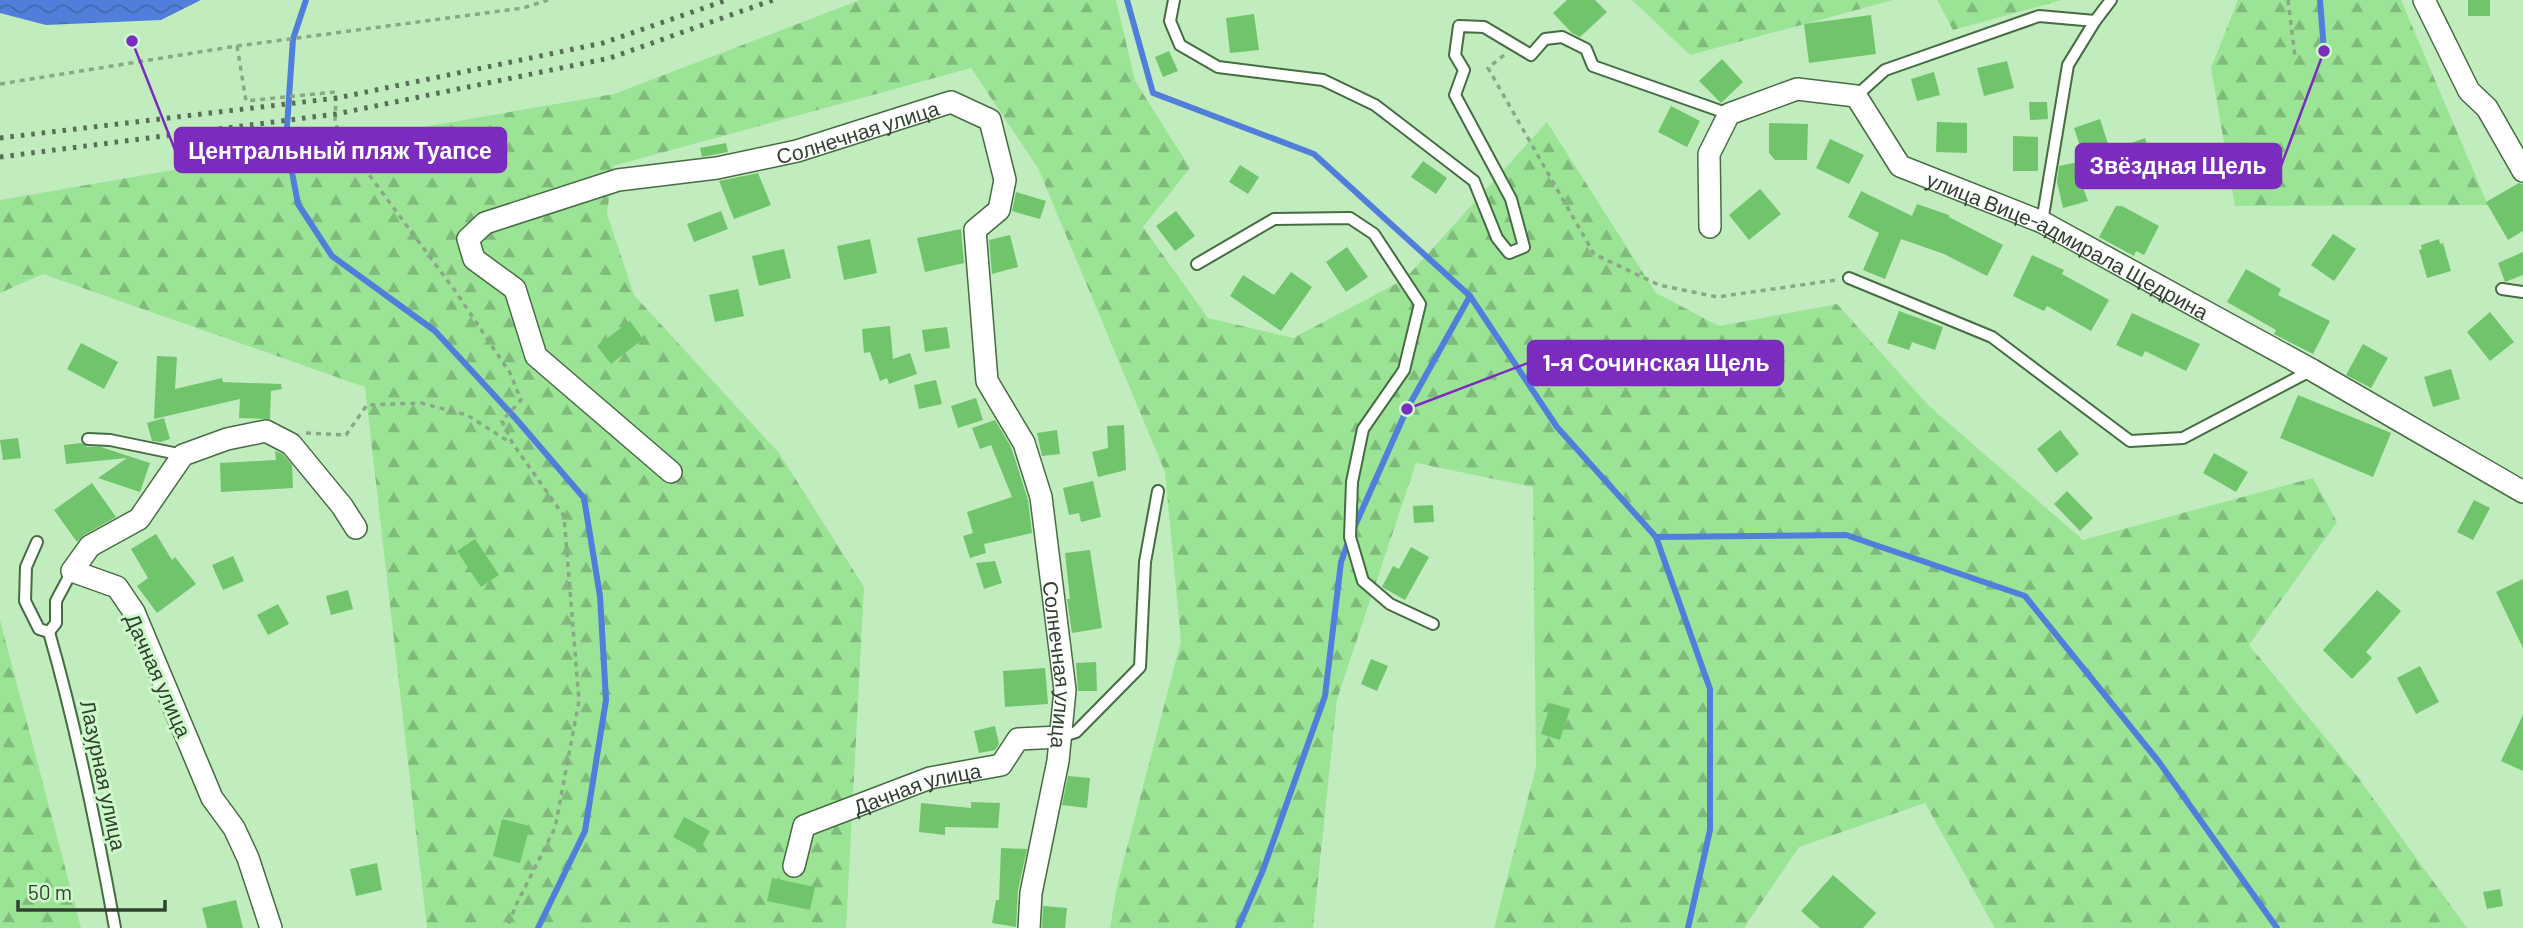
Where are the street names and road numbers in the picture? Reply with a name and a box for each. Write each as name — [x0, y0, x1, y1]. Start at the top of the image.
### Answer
street label: Солнечная улица — [774, 94, 942, 168]
street label: улица Вице-адмирала Щедрина — [1924, 165, 2214, 324]
street label: Солнечная улица — [1039, 579, 1078, 750]
street label: Дачная улица — [121, 609, 198, 741]
street label: Лазурная улица — [76, 698, 132, 853]
street label: Дачная улица — [849, 756, 983, 819]

